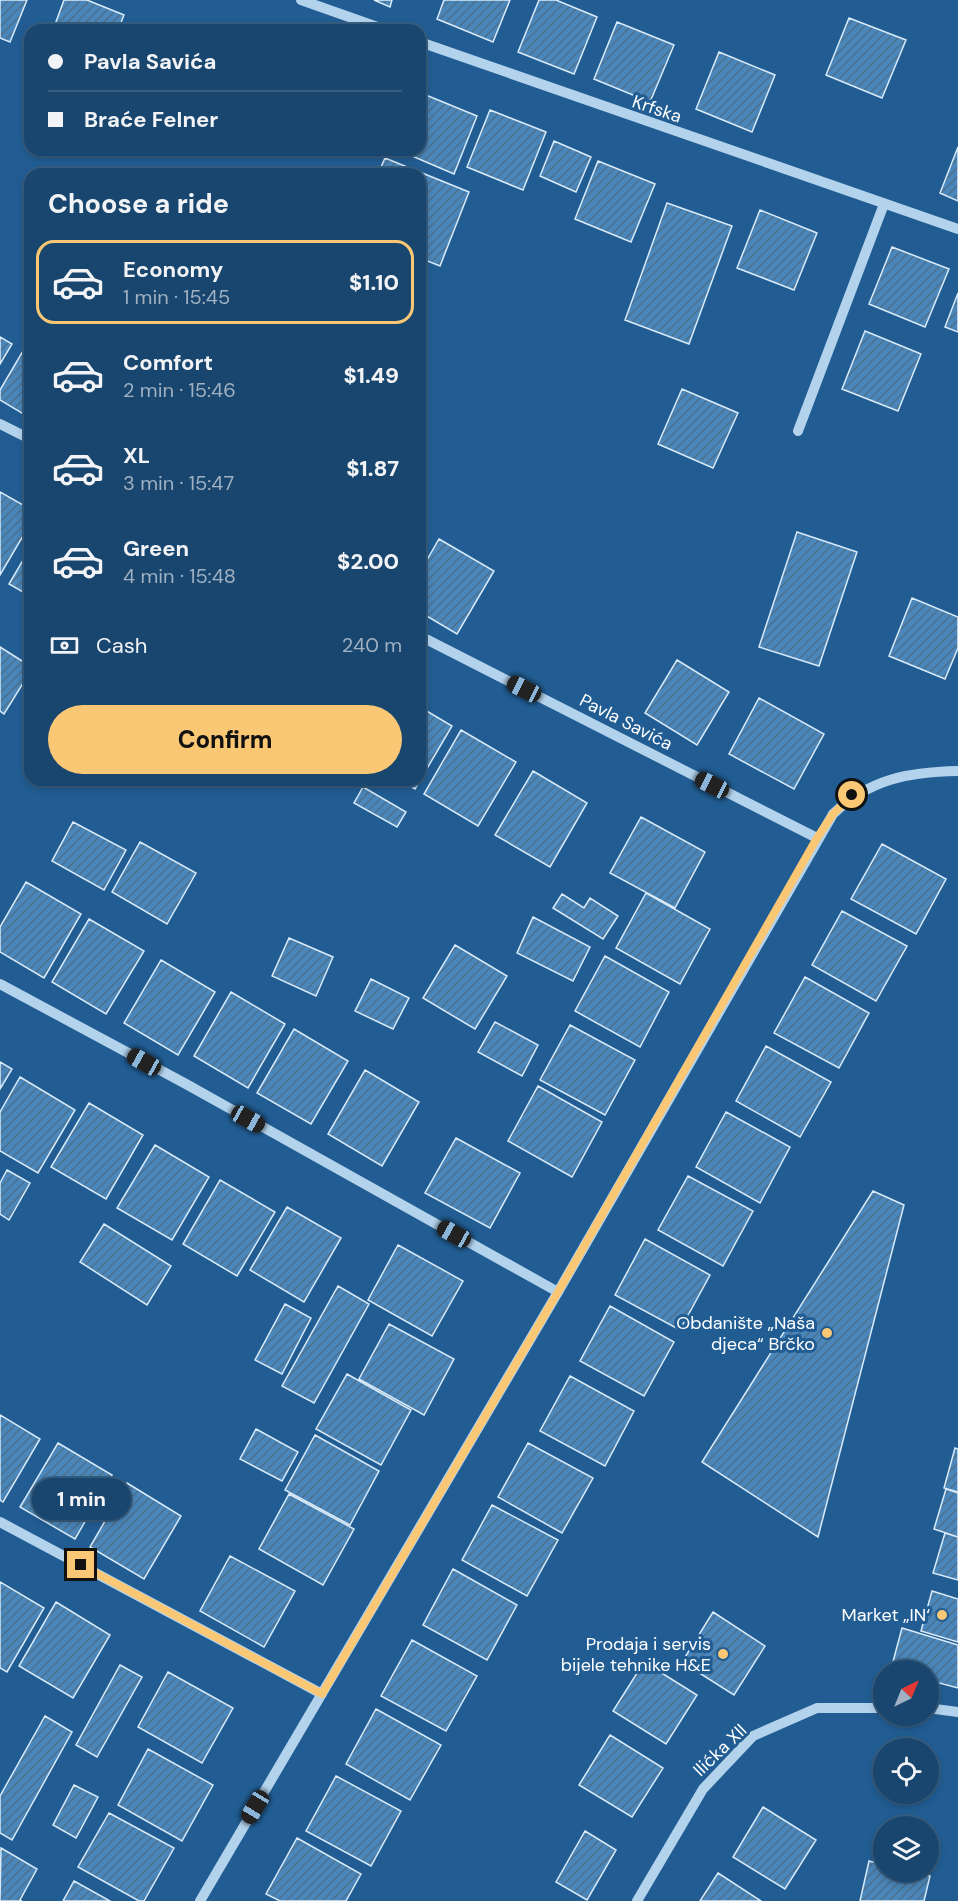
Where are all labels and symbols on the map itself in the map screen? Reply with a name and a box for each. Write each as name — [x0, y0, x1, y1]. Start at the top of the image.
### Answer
street label: Krfska — [629, 89, 685, 129]
car — [504, 673, 544, 705]
street label: Pavla Savića — [575, 688, 677, 756]
car — [692, 769, 732, 801]
route start — [838, 781, 865, 808]
car — [124, 1045, 164, 1079]
car — [228, 1102, 268, 1136]
car — [434, 1217, 474, 1251]
place label: Obdanište „Naša djeca“ Brčko — [676, 1311, 815, 1356]
marker: Obdanište „Naša djeca“ Brčko — [820, 1326, 834, 1340]
callout: 1 min — [32, 1478, 130, 1520]
route end — [67, 1551, 94, 1578]
place label: Market „IN‘ — [842, 1603, 930, 1627]
marker: Market „IN‘ — [935, 1608, 949, 1622]
place label: Prodaja i servis bijele tehnike H&E — [561, 1632, 711, 1677]
marker: Prodaja i servis bijele tehnike H&E — [716, 1647, 730, 1661]
north arrow — [873, 1660, 939, 1726]
street label: Ilićka XII — [688, 1719, 752, 1781]
car — [238, 1787, 272, 1827]

